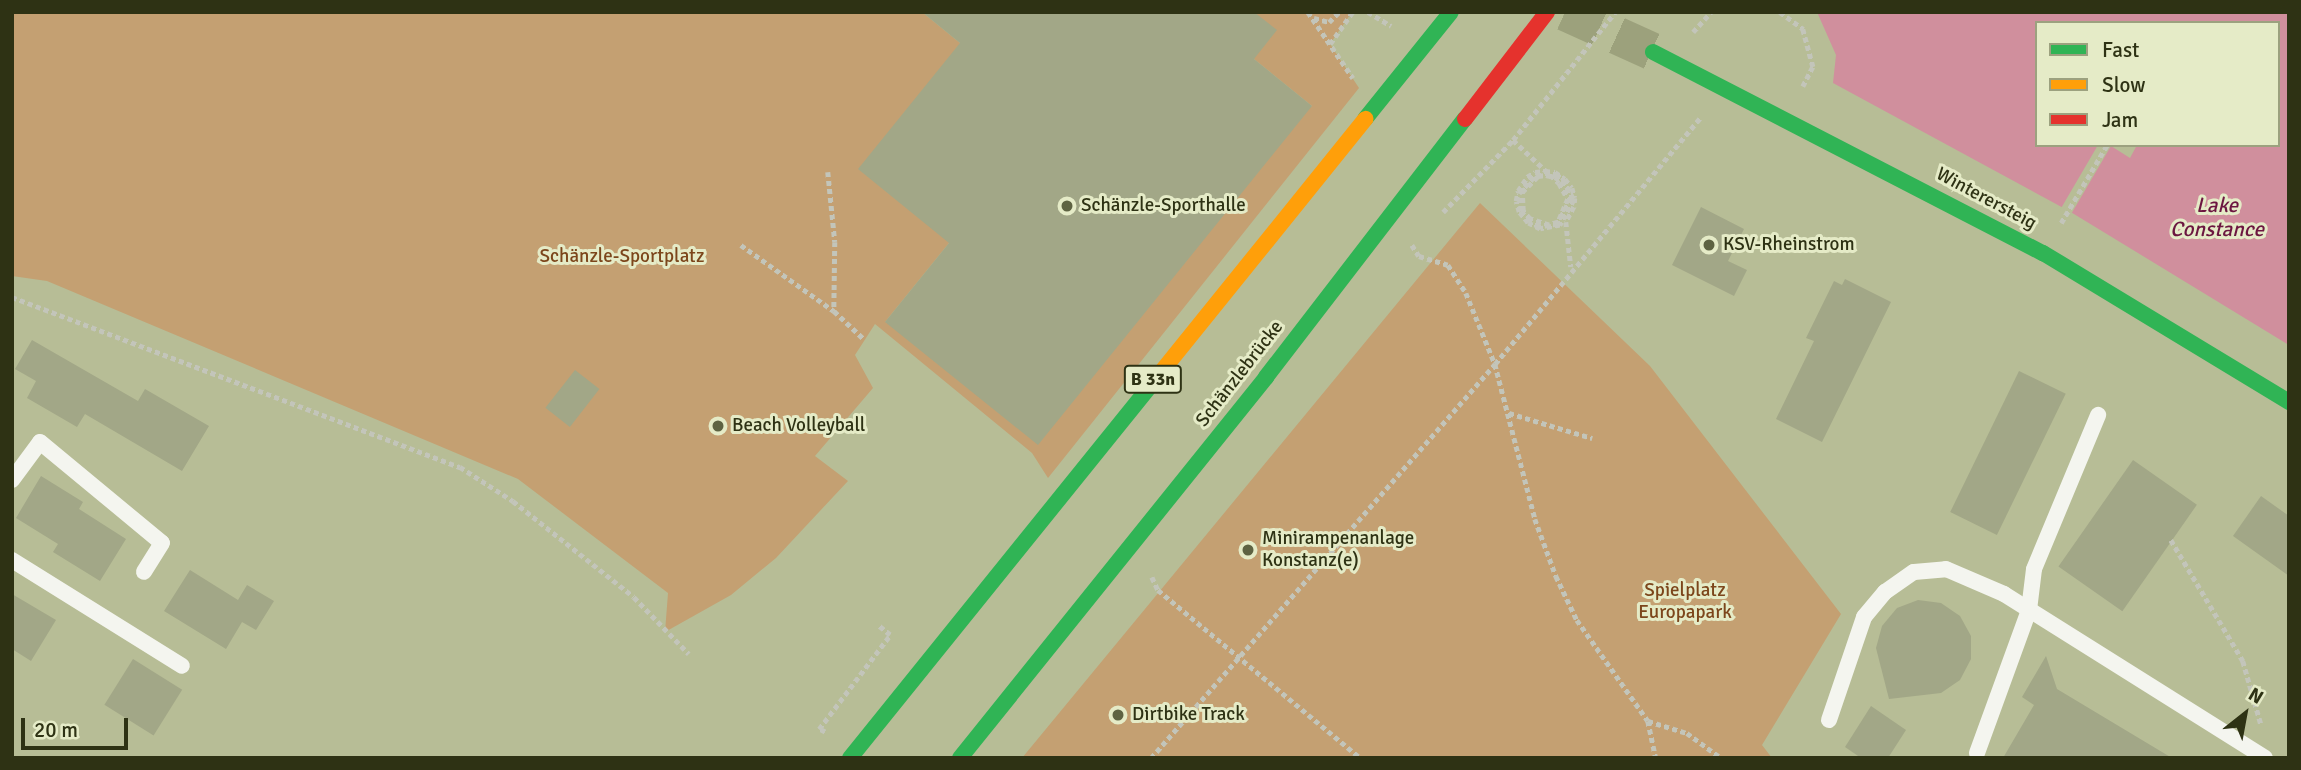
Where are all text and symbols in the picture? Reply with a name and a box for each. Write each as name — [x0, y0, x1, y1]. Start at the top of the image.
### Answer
legend — [2035, 21, 2280, 147]
text: Fast — [2102, 37, 2139, 63]
text: Slow — [2102, 72, 2146, 98]
text: Jam — [2102, 107, 2138, 133]
street label: Winterersteig — [1932, 163, 2040, 235]
water label: Lake Constance — [2170, 192, 2264, 242]
place label: Schänzle-Sporthalle — [1081, 195, 1246, 217]
marker: Schänzle-Sporthalle — [1059, 198, 1075, 214]
place label: KSV-Rheinstrom — [1723, 234, 1855, 256]
marker: KSV-Rheinstrom — [1701, 237, 1717, 253]
park label: Schänzle-Sportplatz — [540, 246, 704, 268]
street label: Schänzlebrücke — [1192, 316, 1288, 432]
road number: B 33n — [1123, 365, 1183, 394]
place label: Beach Volleyball — [732, 415, 865, 437]
marker: Beach Volleyball — [710, 418, 726, 434]
place label: Minirampenanlage Konstanz(e) — [1262, 528, 1414, 572]
marker: Minirampenanlage Konstanz(e) — [1240, 542, 1256, 558]
park label: Spielplatz Europapark — [1638, 580, 1732, 624]
north arrow — [2210, 679, 2280, 749]
text: N — [2244, 682, 2268, 710]
scale bar — [24, 704, 131, 748]
place label: Dirtbike Track — [1132, 704, 1245, 726]
marker: Dirtbike Track — [1110, 707, 1126, 723]
text: 20 m — [34, 717, 78, 743]

